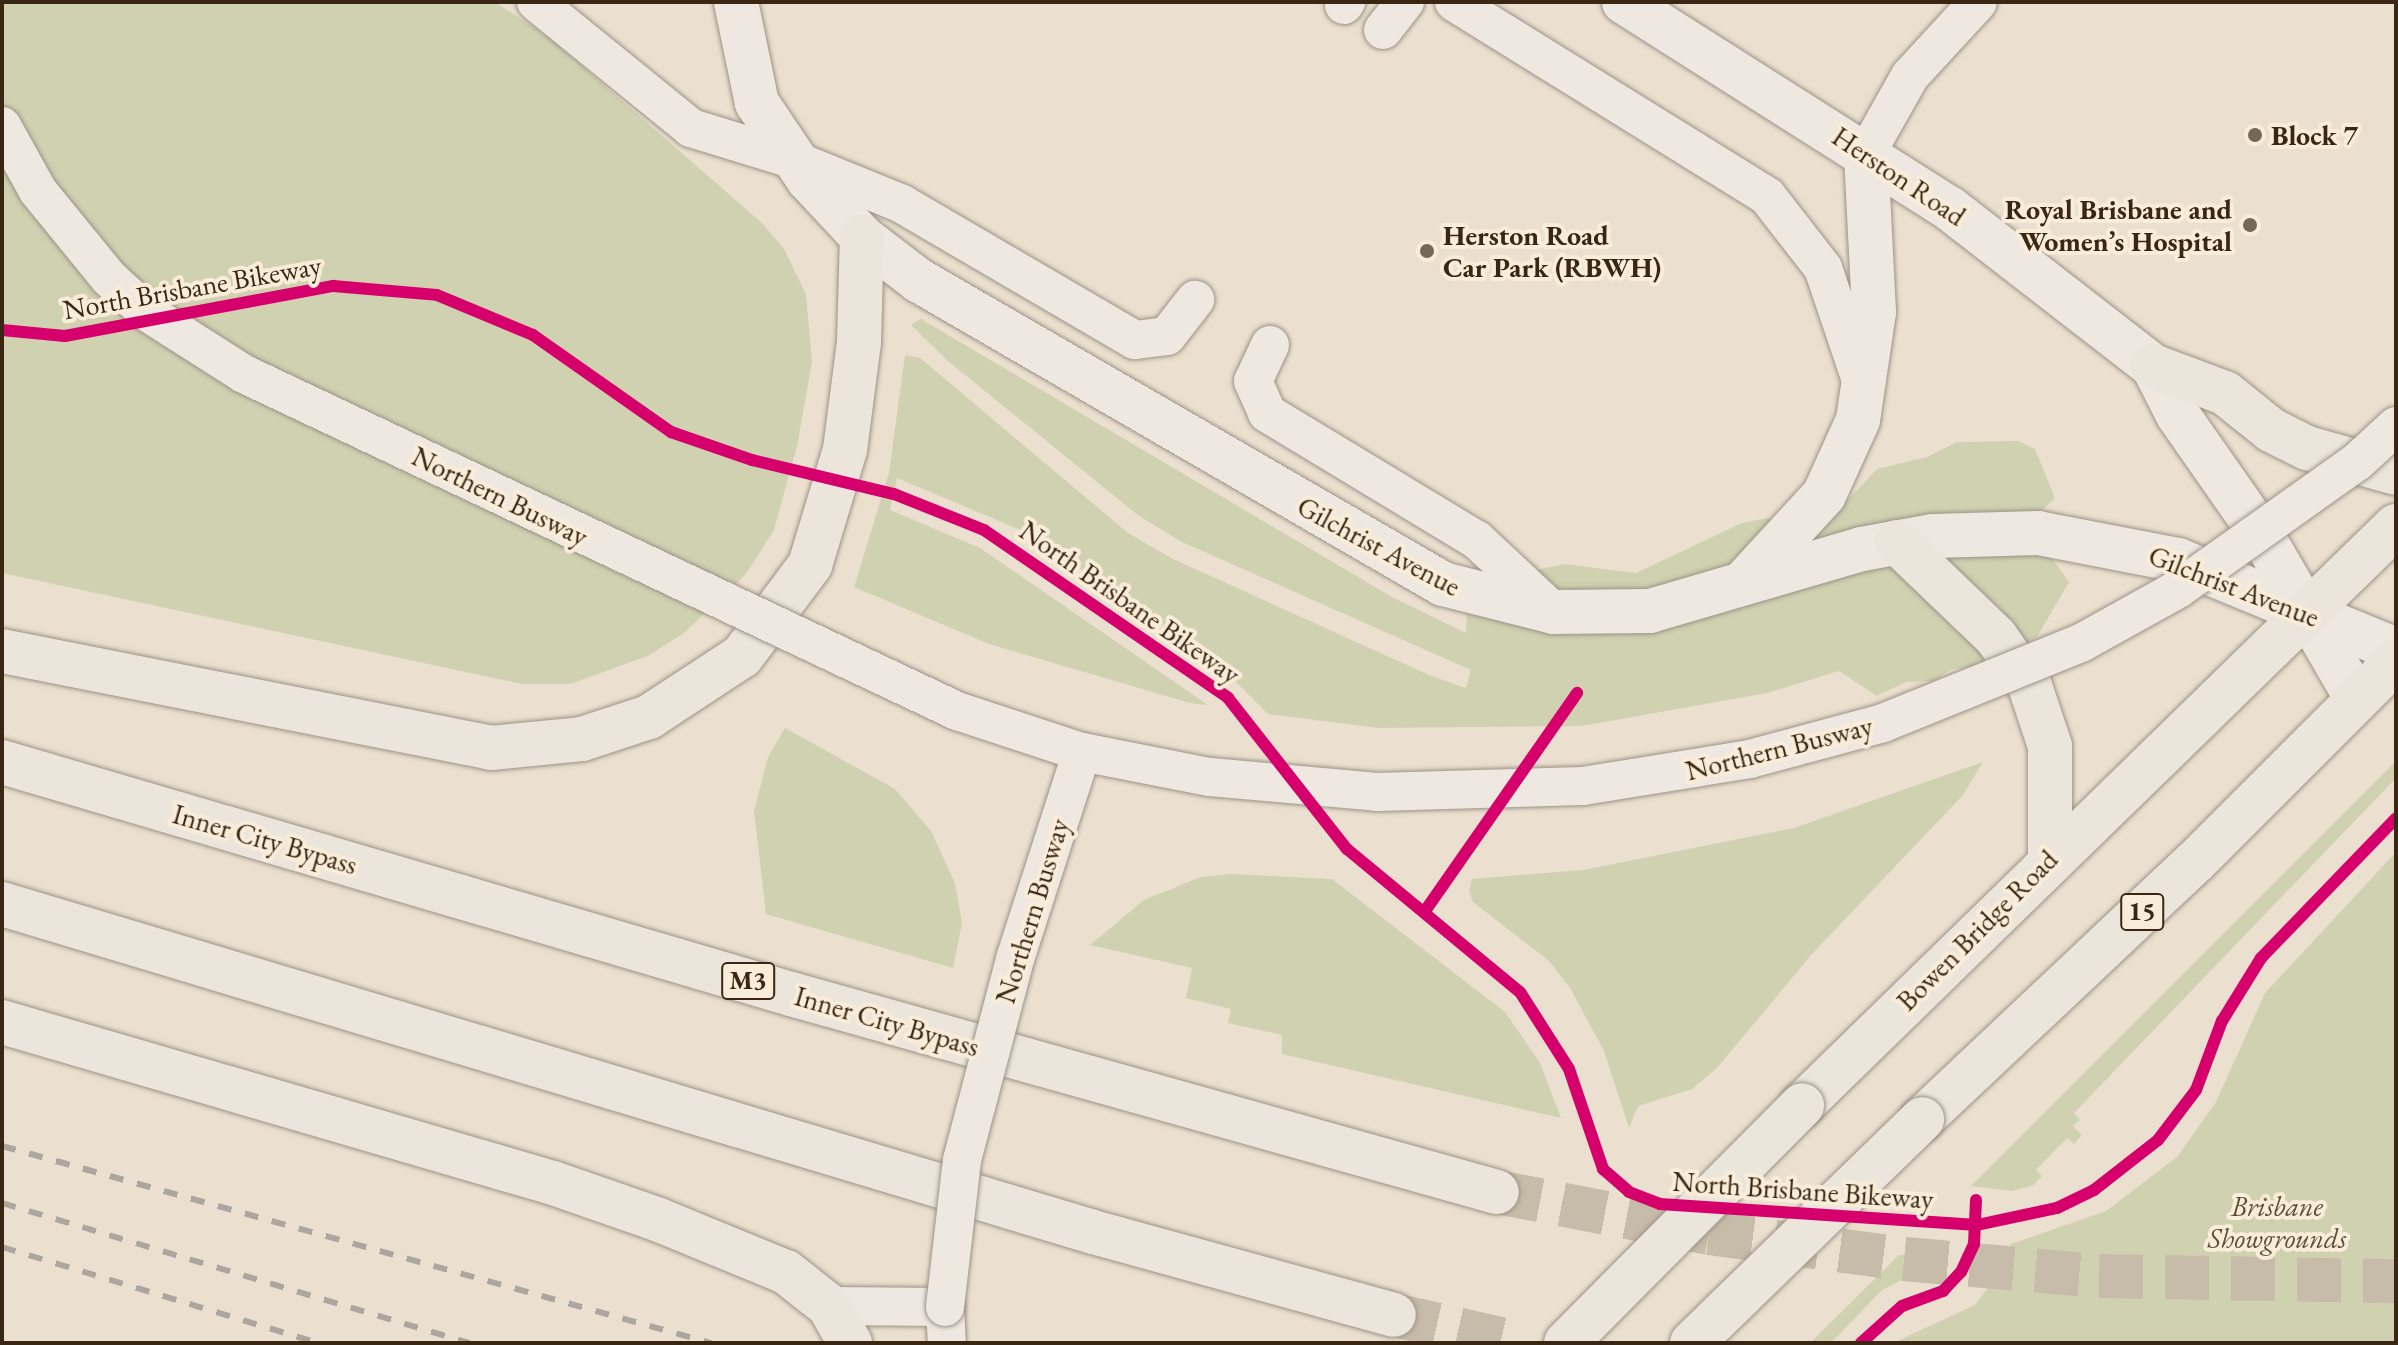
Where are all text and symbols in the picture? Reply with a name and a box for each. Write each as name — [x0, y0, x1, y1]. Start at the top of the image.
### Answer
place label: Block 7 — [2271, 118, 2358, 152]
street label: Herston Road — [1826, 119, 1972, 233]
marker: Block 7 — [2246, 126, 2264, 144]
place label: Royal Brisbane and Women’s Hospital — [2005, 192, 2232, 258]
marker: Royal Brisbane and Women’s Hospital — [2239, 214, 2261, 236]
place label: Herston Road Car Park (RBWH) — [1443, 218, 1661, 284]
marker: Herston Road Car Park (RBWH) — [1418, 242, 1436, 260]
street label: North Brisbane Bikeway — [60, 248, 324, 326]
street label: Northern Busway — [407, 439, 593, 553]
street label: Gilchrist Avenue — [1292, 489, 1466, 603]
street label: North Brisbane Bikeway — [1013, 513, 1247, 691]
street label: Gilchrist Avenue — [2144, 538, 2324, 634]
street label: Northern Busway — [1682, 709, 1876, 787]
street label: Inner City Bypass — [169, 797, 361, 881]
street label: Northern Busway — [988, 815, 1076, 1007]
street label: Bowen Bridge Road — [1890, 843, 2064, 1017]
road number: 15 — [2120, 890, 2164, 934]
road number: M3 — [720, 959, 776, 1003]
street label: Inner City Bypass — [791, 979, 983, 1063]
street label: North Brisbane Bikeway — [1671, 1164, 1935, 1216]
park label: Brisbane Showgrounds — [2208, 1189, 2346, 1255]

